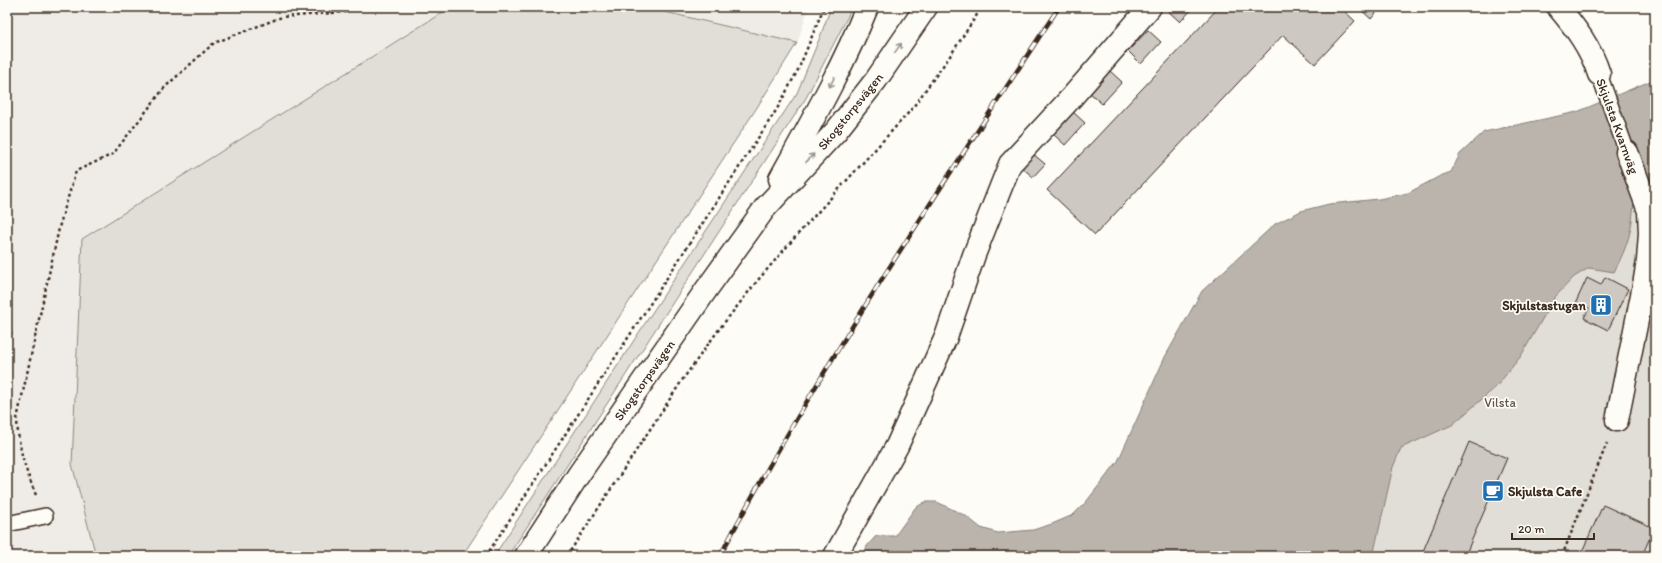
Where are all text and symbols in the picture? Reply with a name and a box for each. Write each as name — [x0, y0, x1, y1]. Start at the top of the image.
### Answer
one-way arrow — [894, 43, 902, 54]
street label: Skogstorpsvägen — [815, 69, 887, 153]
one-way arrow — [828, 76, 835, 88]
street label: Skjulsta Kvarnväg — [1593, 76, 1642, 176]
one-way arrow — [806, 153, 815, 164]
building icon: Skjulstastugan — [1588, 292, 1614, 318]
place label: Skjulstastugan — [1502, 298, 1587, 314]
street label: Skogstorpsvägen — [611, 337, 678, 424]
park label: Vilsta — [1484, 395, 1516, 410]
cafe icon: Skjulsta Cafe — [1480, 478, 1506, 504]
place label: Skjulsta Cafe — [1508, 484, 1582, 500]
scale bar — [1512, 515, 1594, 541]
text: 20 m — [1518, 522, 1545, 536]

